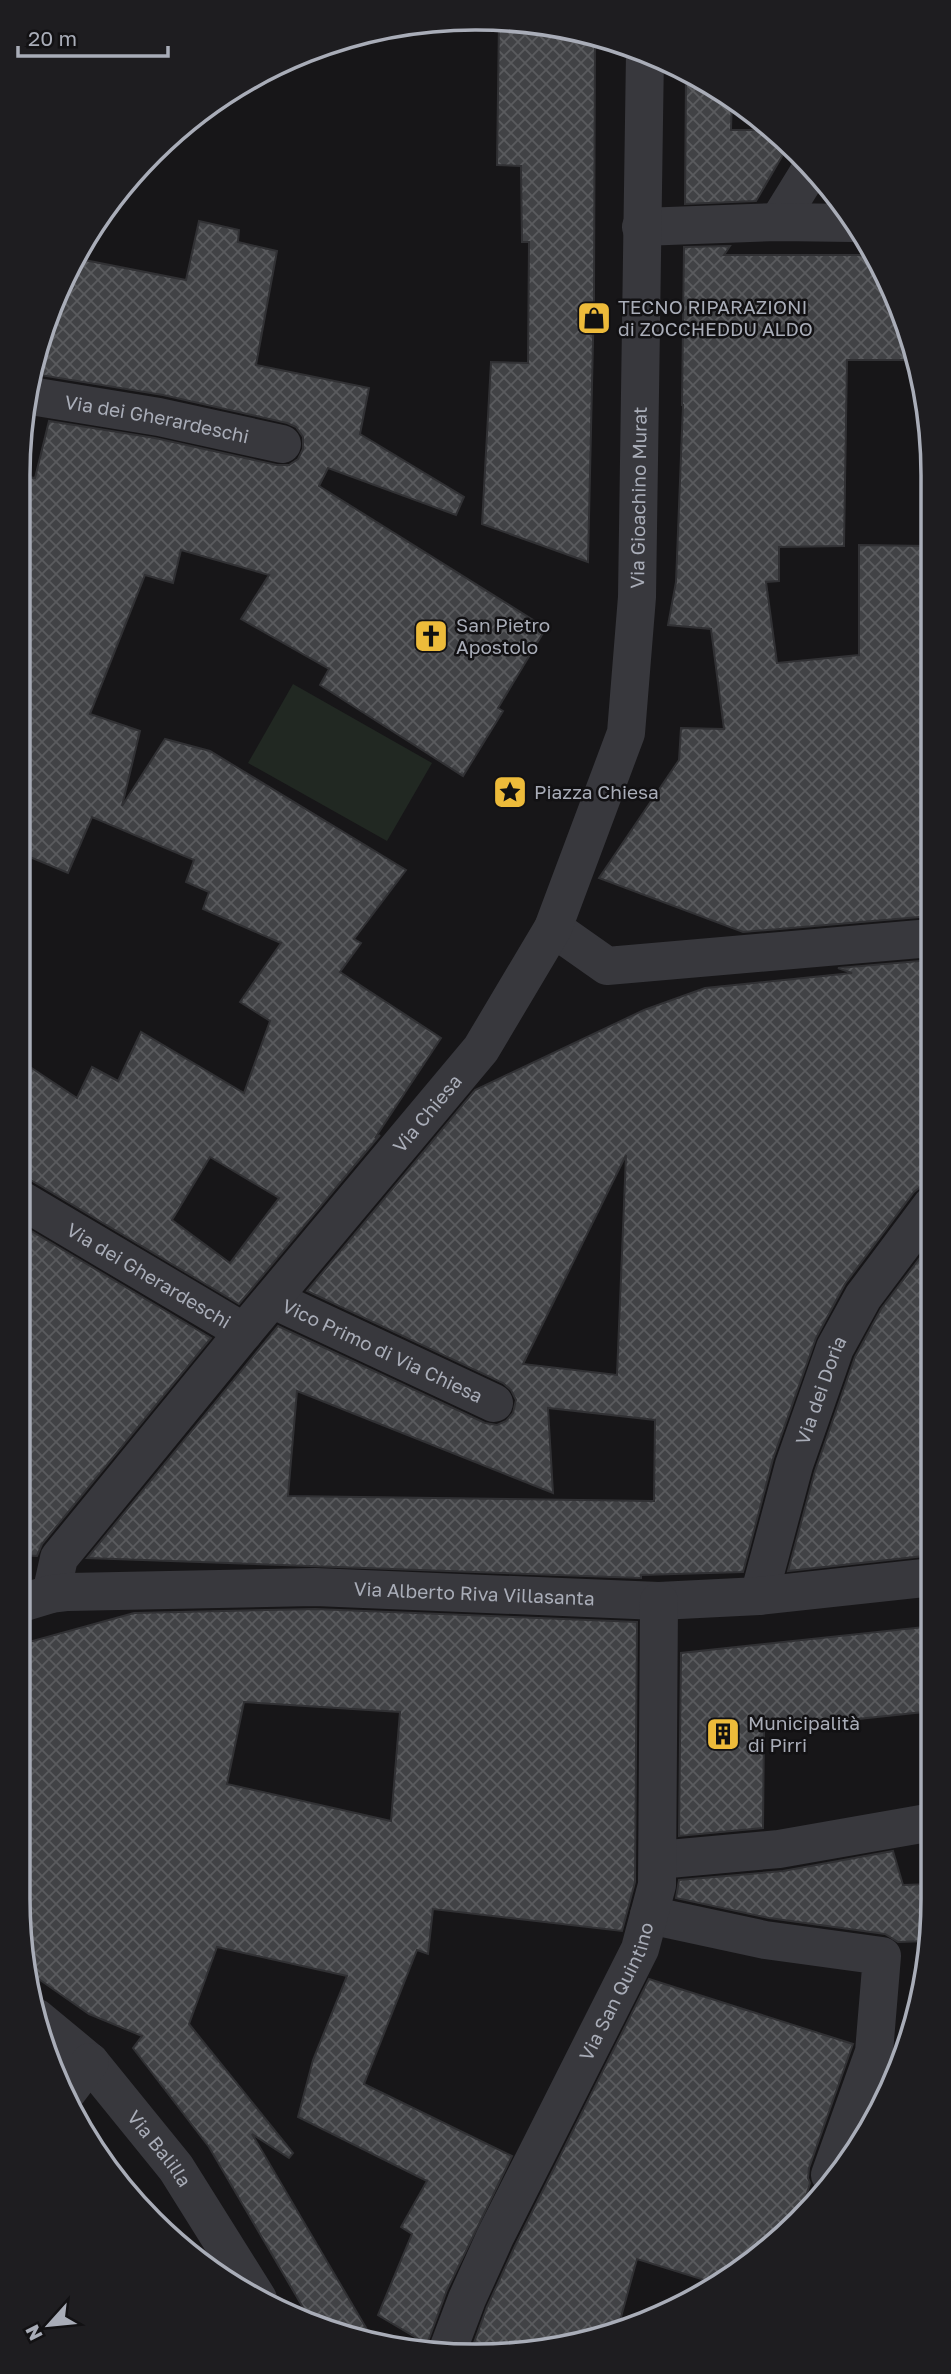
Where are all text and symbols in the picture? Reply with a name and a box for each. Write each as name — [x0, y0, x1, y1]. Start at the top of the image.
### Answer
scale bar — [18, 14, 168, 58]
text: 20 m — [28, 25, 77, 51]
place label: TECNO RIPARAZIONI di ZOCCHEDDU ALDO — [618, 295, 813, 340]
shop icon: TECNO RIPARAZIONI di ZOCCHEDDU ALDO — [575, 299, 613, 337]
street label: Via dei Gherardeschi — [63, 390, 251, 447]
street label: Via Gioachino Murat — [625, 406, 651, 589]
place label: San Pietro Apostolo — [456, 613, 550, 658]
church icon: San Pietro Apostolo — [412, 617, 450, 655]
place icon: Piazza Chiesa — [491, 773, 529, 811]
place label: Piazza Chiesa — [534, 780, 659, 803]
street label: Via Chiesa — [387, 1069, 466, 1157]
street label: Via dei Gherardeschi — [63, 1217, 235, 1333]
street label: Vico Primo di Via Chiesa — [279, 1293, 487, 1407]
street label: Via dei Doria — [790, 1331, 851, 1447]
street label: Via Alberto Riva Villasanta — [353, 1577, 595, 1609]
place label: Municipalità di Pirri — [748, 1711, 860, 1756]
building icon: Municipalità di Pirri — [704, 1715, 742, 1753]
street label: Via San Quintino — [574, 1920, 658, 2064]
street label: Via Balilla — [123, 2105, 197, 2191]
north arrow — [14, 2290, 84, 2360]
text: N — [20, 2321, 47, 2345]

